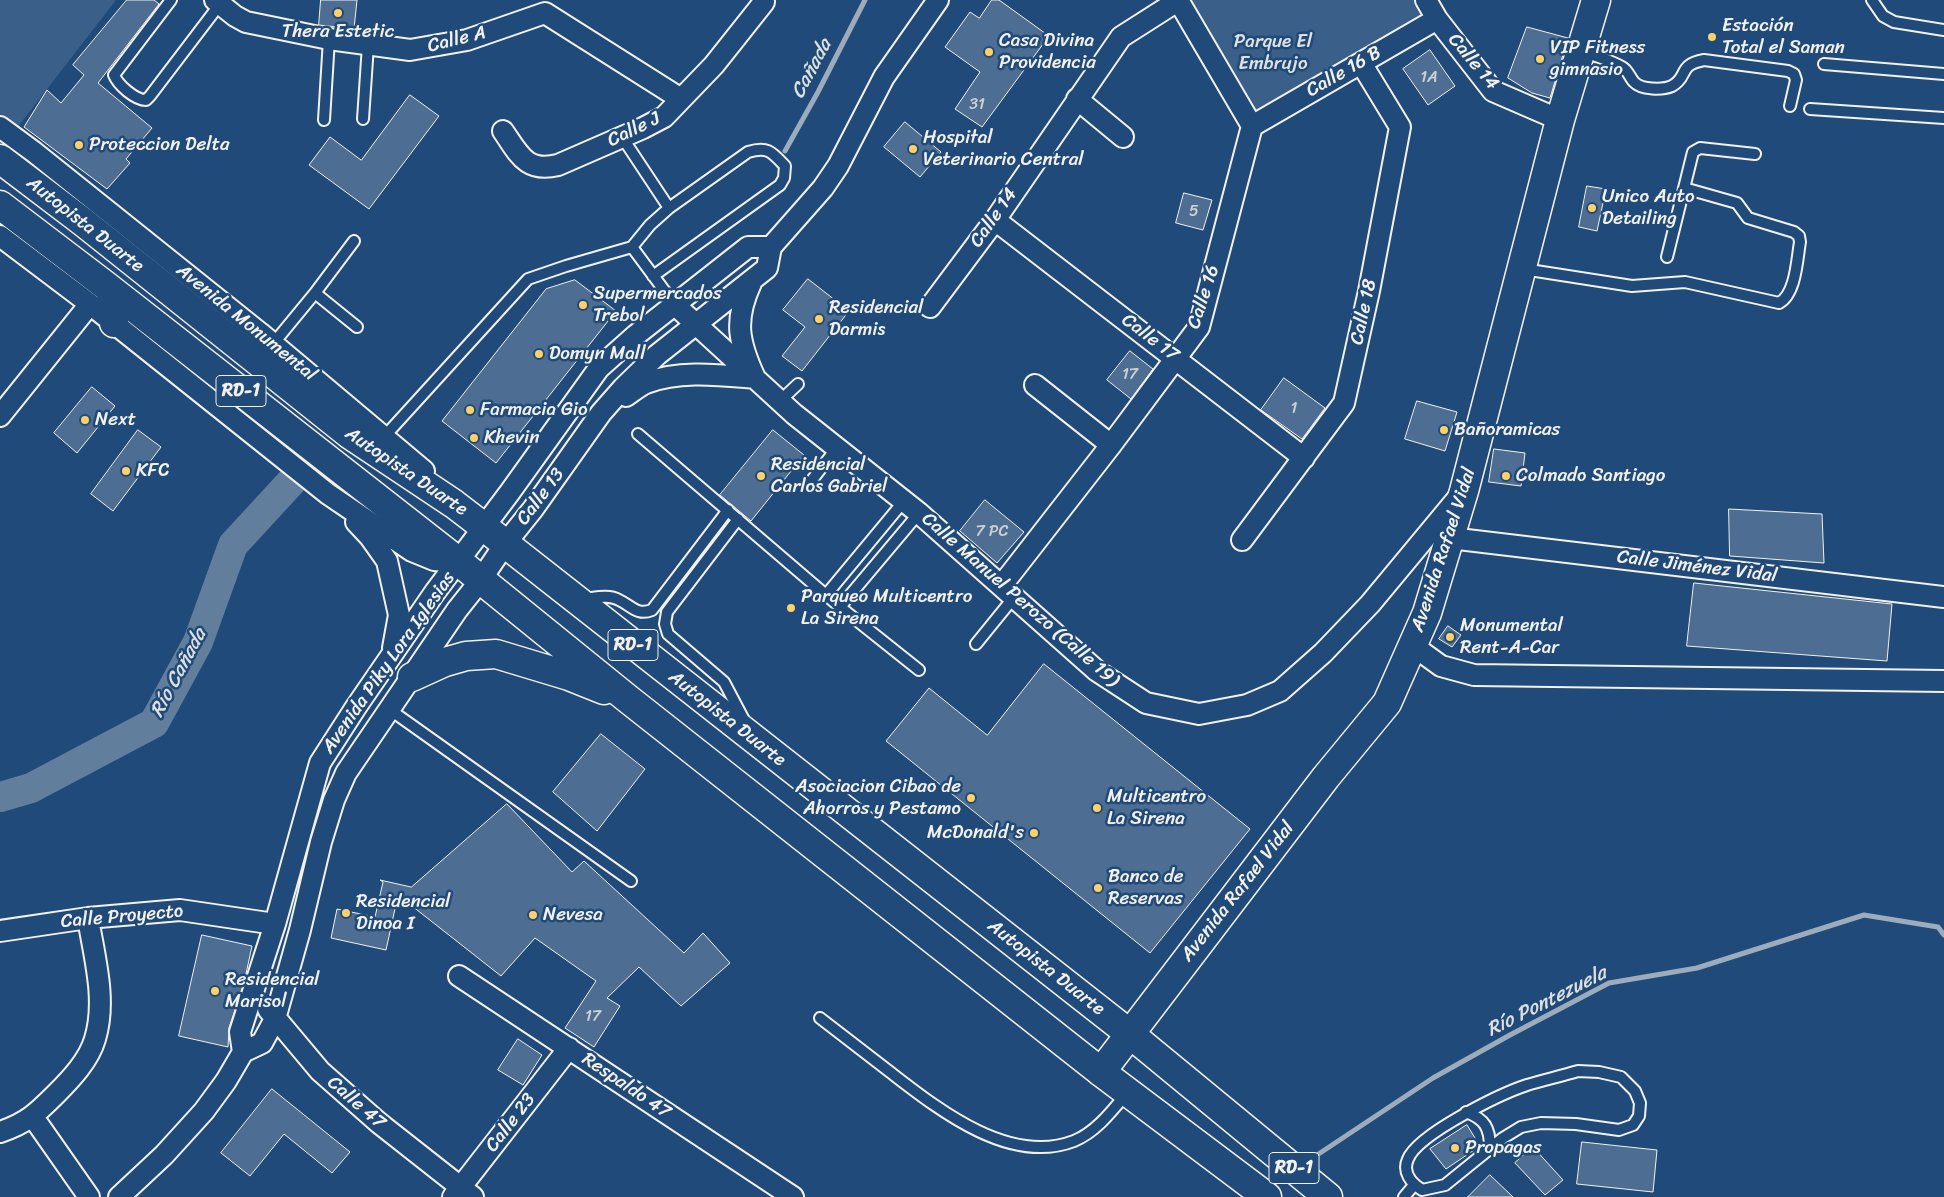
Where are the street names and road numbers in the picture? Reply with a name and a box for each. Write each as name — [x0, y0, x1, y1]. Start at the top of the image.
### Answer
street label: Calle A — [425, 22, 489, 58]
street label: Calle 14 — [1443, 29, 1503, 95]
street label: Calle 16 B — [1302, 41, 1386, 103]
street label: Calle J — [604, 108, 664, 152]
street label: Autopista Duarte — [22, 172, 148, 278]
street label: Calle 14 — [965, 184, 1023, 252]
street label: Avenida Monumental — [171, 259, 321, 387]
street label: Calle 16 — [1183, 262, 1225, 332]
street label: Calle 18 — [1346, 277, 1382, 347]
street label: Calle 17 — [1117, 309, 1183, 367]
road number: RD-1 — [216, 376, 266, 406]
street label: Autopista Duarte — [340, 423, 472, 521]
street label: Calle 13 — [512, 464, 570, 530]
street label: Avenida Rafael Vidal — [1407, 465, 1481, 635]
street label: Calle Manuel Perozo (Calle 19) — [917, 508, 1123, 692]
street label: Calle Jiménez Vidal — [1616, 546, 1778, 588]
street label: Avenida Piky Lora Iglesias — [317, 568, 461, 758]
road number: RD-1 — [608, 630, 658, 660]
street label: Autopista Duarte — [664, 666, 790, 772]
street label: Avenida Rafael Vidal — [1176, 818, 1300, 966]
street label: Calle Proyecto — [60, 900, 184, 934]
street label: Autopista Duarte — [983, 915, 1109, 1021]
street label: Respaldo 47 — [577, 1048, 675, 1124]
street label: Calle 47 — [322, 1072, 390, 1134]
street label: Calle 23 — [481, 1089, 541, 1157]
road number: RD-1 — [1269, 1152, 1319, 1184]

